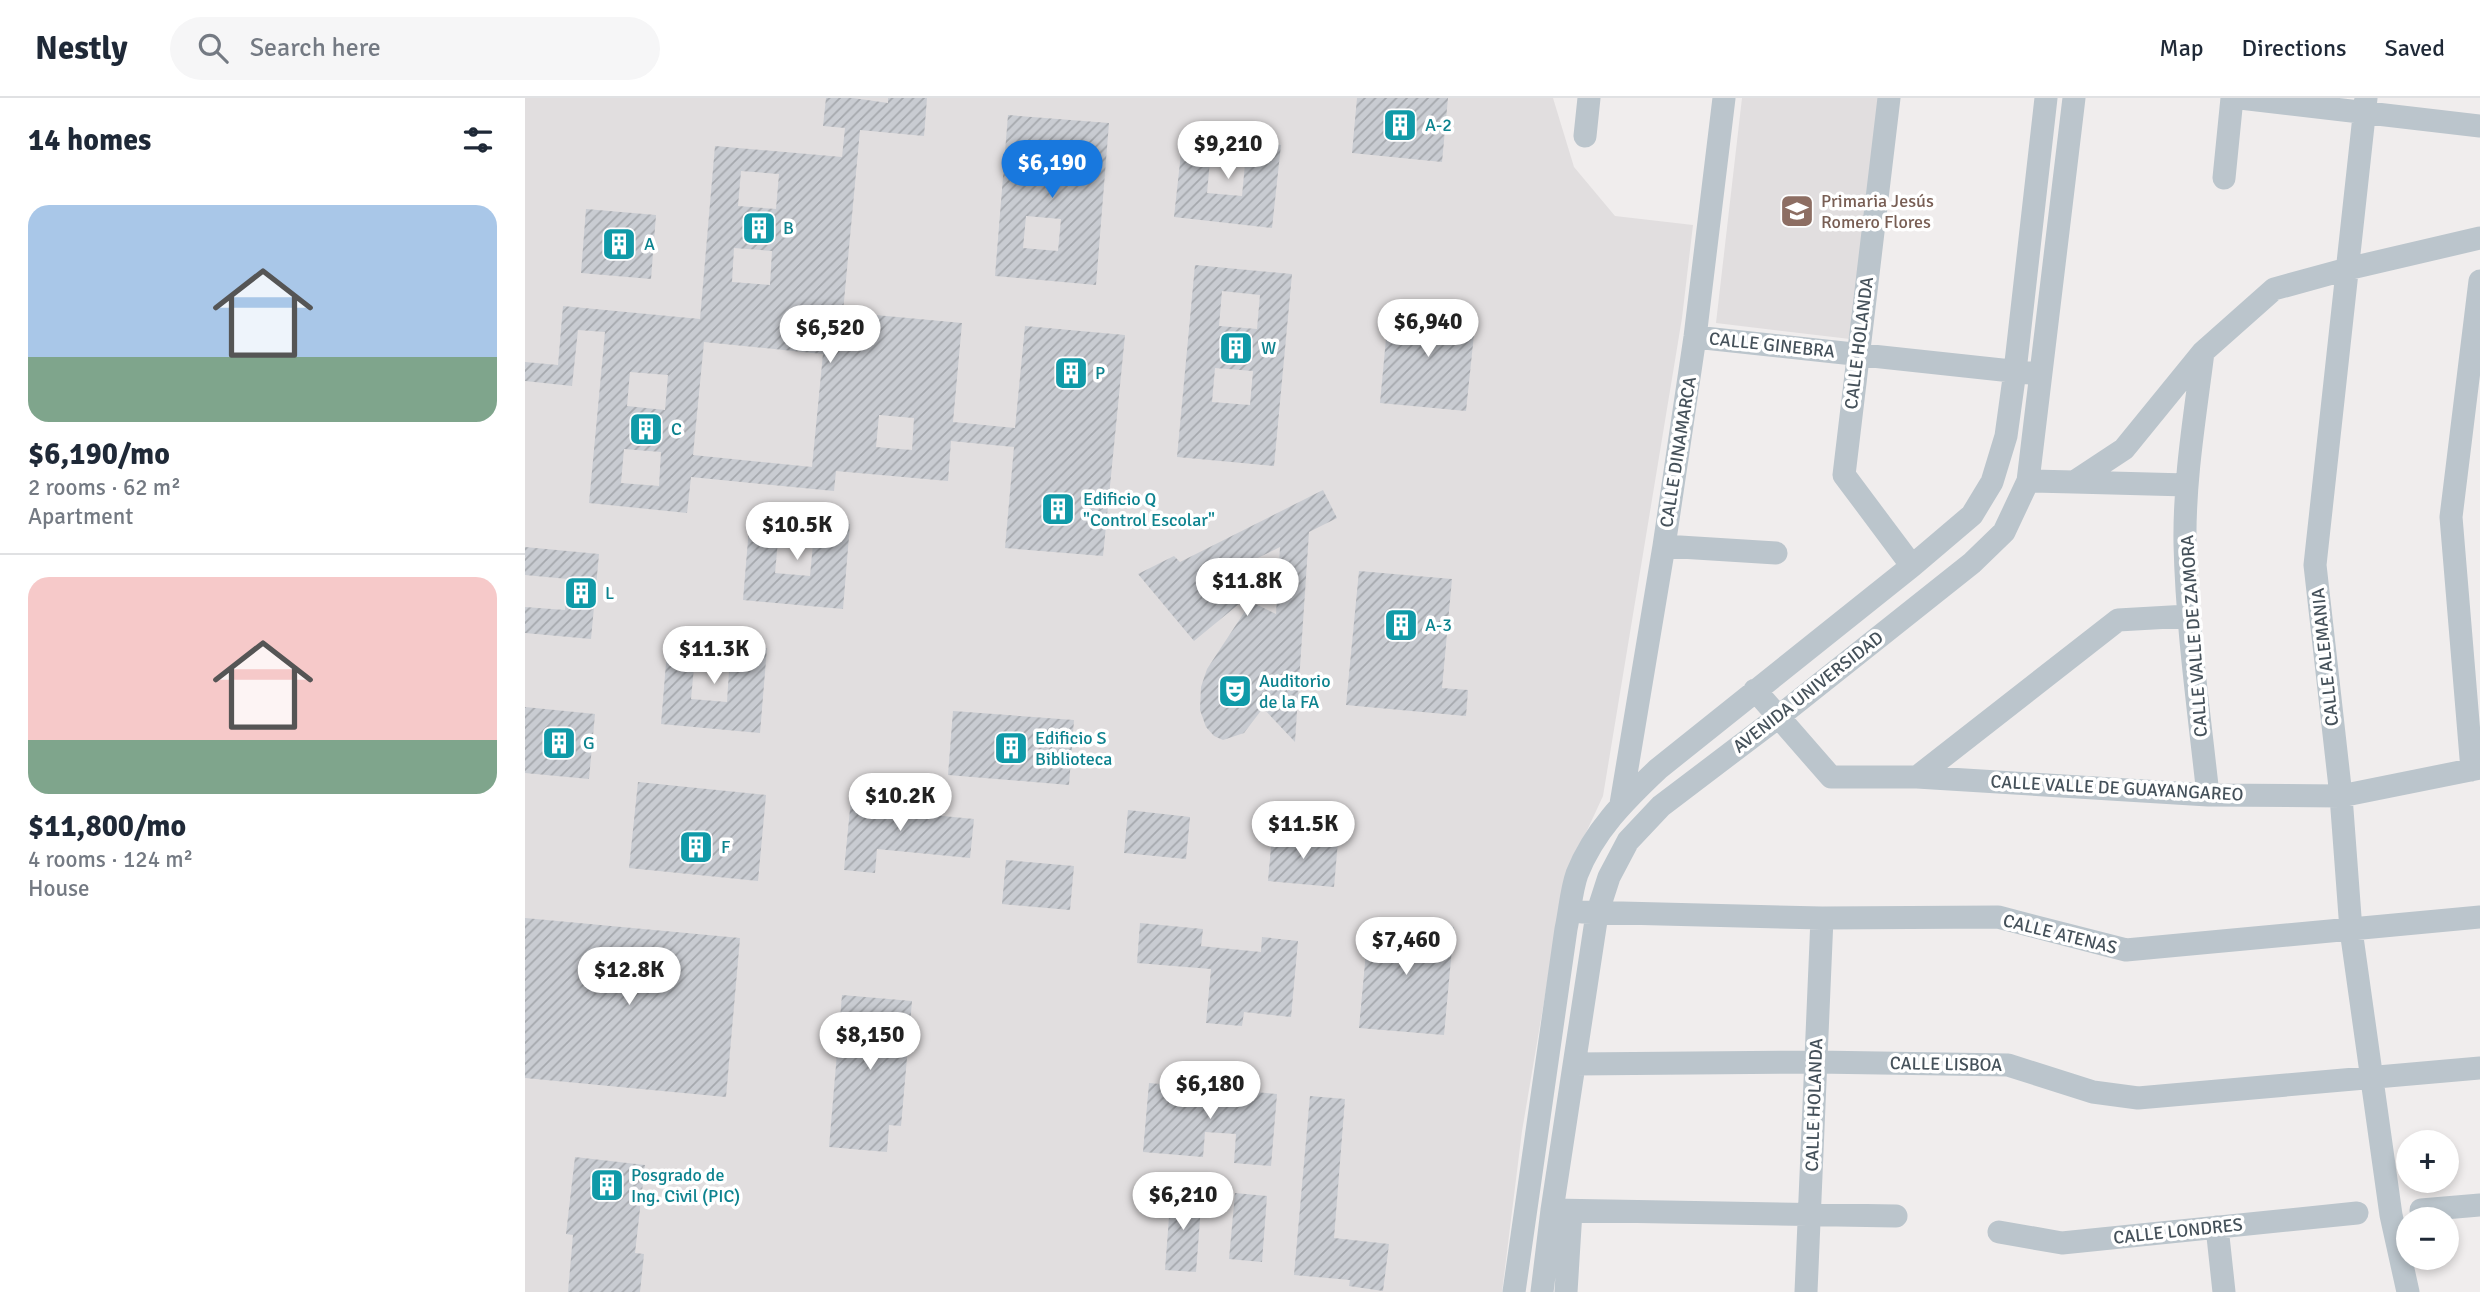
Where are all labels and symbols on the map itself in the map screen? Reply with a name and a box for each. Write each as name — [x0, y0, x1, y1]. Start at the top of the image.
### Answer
building icon: A-2 — [1381, 106, 1419, 144]
place label: A-2 — [1425, 114, 1452, 136]
pin: $9,210 — [1171, 122, 1285, 181]
pin: $6,190 — [995, 140, 1109, 200]
place label: Primaria Jesús Romero Flores — [1821, 190, 1934, 233]
school or university icon: Primaria Jesús Romero Flores — [1778, 192, 1816, 230]
building icon: B — [740, 209, 778, 247]
place label: B — [783, 217, 794, 239]
building icon: A — [600, 225, 638, 263]
place label: A — [644, 233, 655, 255]
street label: CALLE HOLANDA — [1840, 275, 1878, 411]
pin: $6,940 — [1371, 300, 1485, 359]
pin: $6,520 — [773, 306, 887, 365]
street label: CALLE GINEBRA — [1708, 327, 1836, 363]
building icon: W — [1217, 329, 1255, 367]
place label: W — [1261, 337, 1276, 359]
building icon: P — [1052, 354, 1090, 392]
place label: P — [1095, 362, 1105, 384]
street label: CALLE DINAMARCA — [1655, 375, 1701, 529]
building icon: C — [627, 410, 665, 448]
place label: C — [671, 418, 682, 440]
place label: Edificio Q "Control Escolar" — [1083, 488, 1215, 531]
building icon: Edificio Q "Control Escolar" — [1039, 490, 1077, 528]
pin: $10.5K — [740, 503, 854, 562]
street label: CALLE VALLE DE ZAMORA — [2176, 534, 2212, 738]
pin: $11.8K — [1190, 559, 1304, 618]
building icon: L — [562, 574, 600, 612]
place label: L — [605, 582, 614, 604]
street label: CALLE ALEMANIA — [2307, 587, 2343, 727]
building icon: A-3 — [1382, 606, 1420, 644]
place label: A-3 — [1425, 614, 1452, 636]
pin: $11.3K — [657, 626, 771, 686]
street label: AVENIDA UNIVERSIDAD — [1728, 626, 1888, 758]
place label: Auditorio de la FA — [1259, 670, 1331, 713]
theatre icon: Auditorio de la FA — [1216, 672, 1254, 710]
building icon: G — [540, 724, 578, 762]
place label: Edificio S Biblioteca — [1035, 727, 1112, 770]
building icon: Edificio S Biblioteca — [992, 729, 1030, 767]
place label: G — [583, 732, 595, 754]
street label: CALLE VALLE DE GUAYANGAREO — [1990, 770, 2244, 806]
pin: $10.2K — [843, 774, 957, 833]
pin: $11.5K — [1246, 802, 1360, 861]
building icon: F — [677, 828, 715, 866]
place label: F — [721, 836, 730, 858]
street label: CALLE ATENAS — [2001, 909, 2119, 959]
pin: $7,460 — [1349, 918, 1463, 977]
pin: $12.8K — [572, 948, 686, 1007]
pin: $8,150 — [813, 1012, 927, 1072]
street label: CALLE HOLANDA — [1801, 1038, 1827, 1172]
street label: CALLE LISBOA — [1890, 1052, 2002, 1076]
pin: $6,180 — [1153, 1062, 1267, 1121]
place label: Posgrado de Ing. Civil (PIC) — [631, 1164, 740, 1207]
building icon: Posgrado de Ing. Civil (PIC) — [588, 1166, 626, 1204]
pin: $6,210 — [1126, 1172, 1240, 1232]
street label: CALLE LONDRES — [2112, 1213, 2244, 1249]

